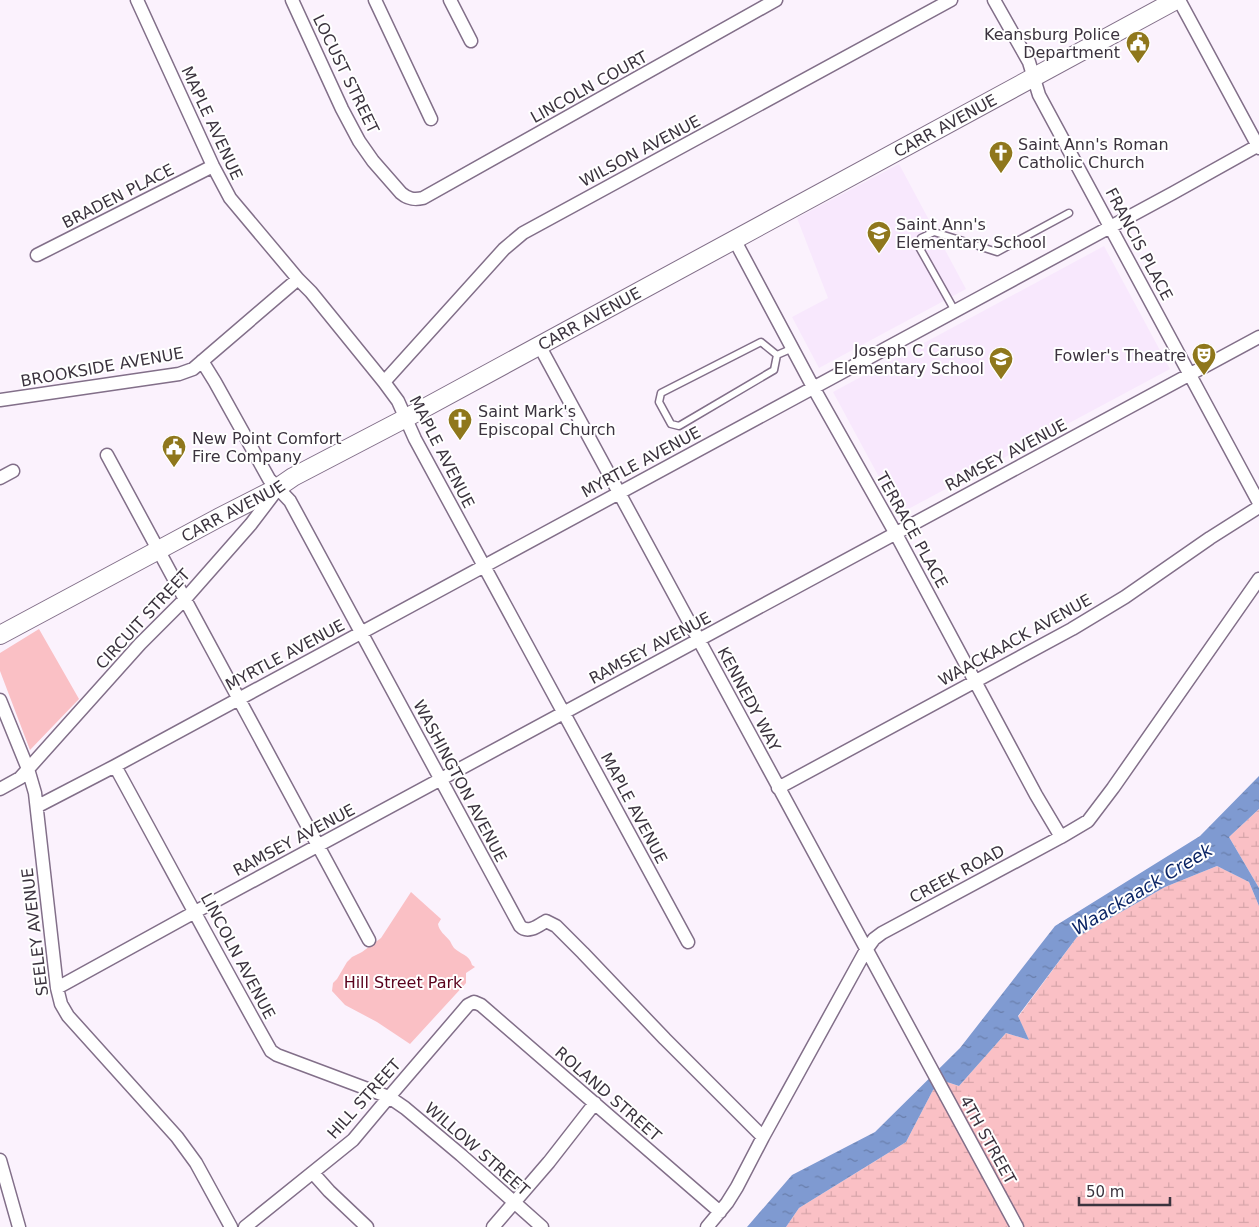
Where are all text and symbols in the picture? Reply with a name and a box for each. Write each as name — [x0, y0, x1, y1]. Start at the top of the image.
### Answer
street label: LOCUST STREET — [309, 11, 383, 137]
place label: Keansburg Police Department — [984, 25, 1120, 62]
public building icon: Keansburg Police Department — [1125, 30, 1151, 64]
street label: LINCOLN COURT — [527, 47, 651, 127]
street label: MAPLE AVENUE — [177, 63, 247, 183]
street label: CARR AVENUE — [890, 90, 1000, 161]
street label: WILSON AVENUE — [576, 111, 704, 191]
place label: Saint Ann's Roman Catholic Church — [1018, 135, 1169, 172]
church icon: Saint Ann's Roman Catholic Church — [988, 140, 1014, 174]
street label: BRADEN PLACE — [59, 160, 177, 232]
street label: FRANCIS PLACE — [1101, 185, 1177, 303]
place label: Saint Ann's Elementary School — [896, 215, 1046, 252]
school or university icon: Saint Ann's Elementary School — [866, 220, 892, 254]
street label: CARR AVENUE — [535, 283, 644, 354]
place label: Joseph C Caruso Elementary School — [834, 341, 984, 378]
theatre icon: Fowler's Theatre — [1191, 342, 1217, 376]
street label: BROOKSIDE AVENUE — [19, 343, 185, 391]
school or university icon: Joseph C Caruso Elementary School — [988, 346, 1014, 380]
place label: Fowler's Theatre — [1054, 346, 1186, 365]
street label: MAPLE AVENUE — [406, 393, 478, 511]
place label: Saint Mark's Episcopal Church — [478, 402, 616, 439]
church icon: Saint Mark's Episcopal Church — [447, 407, 473, 441]
street label: RAMSEY AVENUE — [942, 415, 1070, 495]
street label: MYRTLE AVENUE — [578, 423, 704, 501]
place label: New Point Comfort Fire Company — [192, 429, 342, 466]
public building icon: New Point Comfort Fire Company — [161, 434, 187, 468]
street label: TERRACE PLACE — [872, 468, 952, 591]
street label: CARR AVENUE — [178, 476, 289, 546]
street label: CIRCUIT STREET — [92, 565, 194, 673]
street label: WAACKAACK AVENUE — [935, 590, 1095, 690]
street label: RAMSEY AVENUE — [586, 608, 714, 688]
street label: MYRTLE AVENUE — [222, 616, 348, 694]
street label: KENNEDY WAY — [714, 644, 785, 755]
street label: WASHINGTON AVENUE — [409, 697, 511, 865]
street label: MAPLE AVENUE — [597, 749, 671, 867]
street label: RAMSEY AVENUE — [230, 800, 358, 880]
water label: Waackaack Creek — [1068, 838, 1217, 939]
street label: CREEK ROAD — [906, 841, 1008, 907]
street label: SEELEY AVENUE — [18, 867, 52, 997]
street label: LINCOLN AVENUE — [197, 890, 279, 1022]
park label: Hill Street Park — [344, 973, 463, 992]
street label: ROLAND STREET — [551, 1043, 665, 1145]
street label: HILL STREET — [323, 1055, 405, 1143]
street label: 4TH STREET — [956, 1092, 1020, 1188]
street label: WILLOW STREET — [421, 1098, 533, 1200]
scale bar — [1079, 1174, 1170, 1206]
text: 50 m — [1086, 1183, 1124, 1201]

